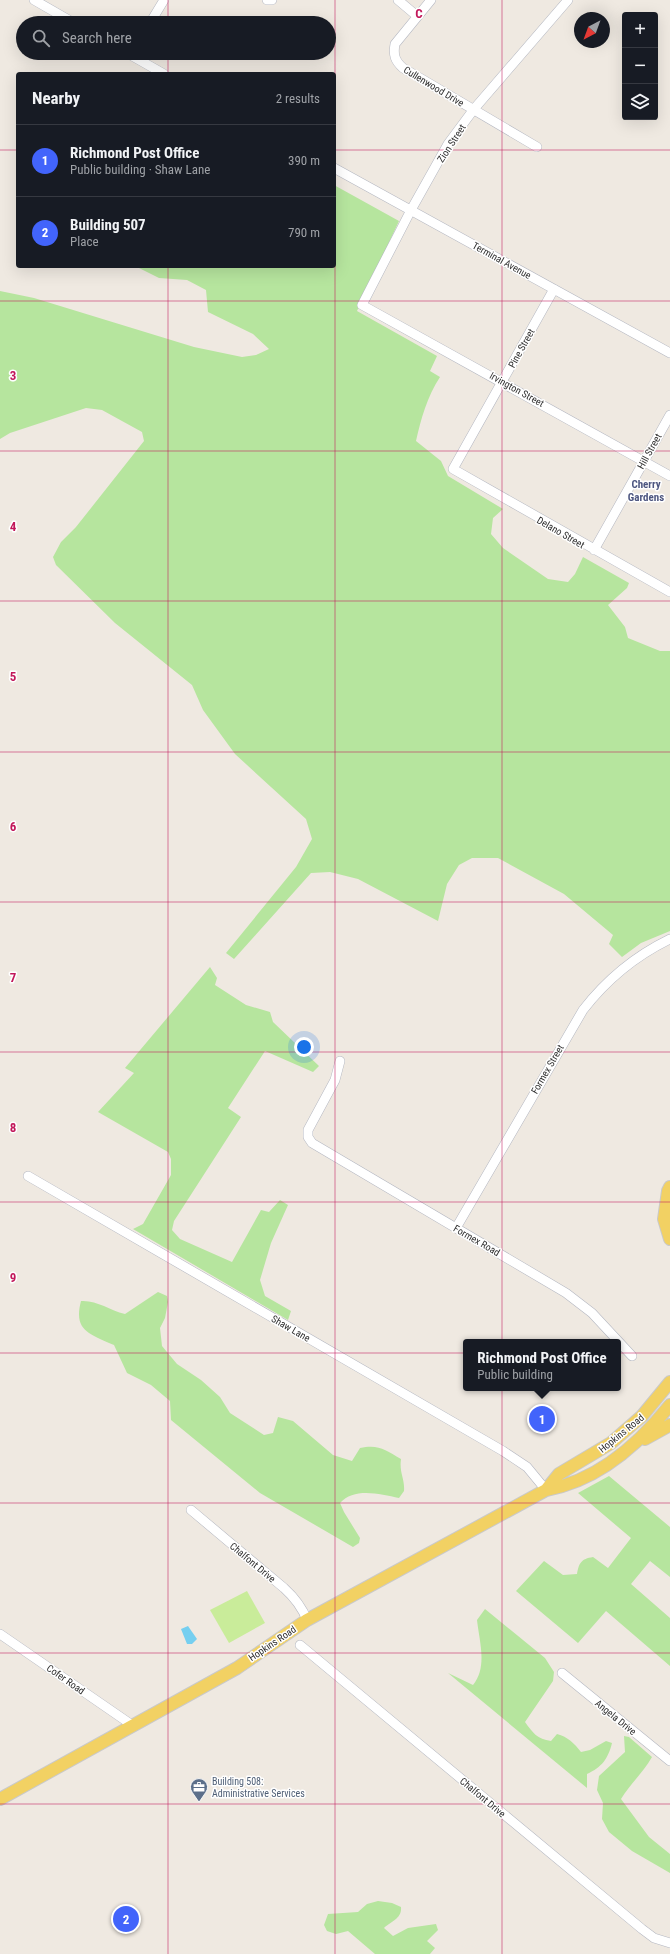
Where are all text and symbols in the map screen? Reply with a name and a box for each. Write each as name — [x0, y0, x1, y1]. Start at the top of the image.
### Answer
text: C — [415, 6, 423, 21]
north arrow — [574, 12, 610, 48]
map controls — [622, 12, 658, 120]
button: + — [622, 12, 658, 48]
search box — [16, 16, 336, 60]
icon: search — [30, 27, 52, 49]
text: Search here — [62, 29, 132, 47]
button: − — [622, 48, 658, 84]
street label: Cullenwood Drive — [402, 64, 466, 109]
button: layers — [622, 84, 658, 120]
text: Nearby — [32, 88, 80, 108]
text: 2 results — [276, 91, 320, 106]
street label: Zion Street — [435, 122, 468, 164]
text: Richmond Post Office — [70, 144, 199, 162]
text: 1 — [42, 153, 48, 168]
text: 390 m — [288, 153, 320, 168]
text: Public building · Shaw Lane — [70, 162, 210, 177]
text: Building 507 — [70, 216, 146, 234]
text: 2 — [42, 225, 48, 240]
text: 790 m — [288, 225, 320, 240]
text: Place — [70, 234, 99, 249]
street label: Terminal Avenue — [471, 240, 533, 281]
street label: Pine Street — [506, 327, 537, 370]
text: 3 — [10, 368, 16, 383]
street label: Irvington Street — [488, 370, 546, 409]
street label: Hill Street — [635, 432, 664, 471]
district label: Cherry Gardens — [628, 478, 664, 504]
street label: Delano Street — [535, 514, 587, 550]
text: 4 — [10, 519, 17, 534]
text: 5 — [10, 669, 17, 684]
text: 6 — [10, 819, 17, 834]
text: 7 — [10, 970, 17, 985]
your location — [294, 1037, 314, 1057]
street label: Formex Street — [529, 1043, 566, 1096]
text: 8 — [10, 1120, 16, 1135]
street label: Formex Road — [452, 1223, 502, 1258]
text: 9 — [10, 1270, 16, 1285]
street label: Shaw Lane — [270, 1313, 312, 1344]
popup — [463, 1339, 621, 1391]
text: Richmond Post Office — [477, 1349, 607, 1367]
text: Public building — [477, 1367, 553, 1382]
pin: 1 — [529, 1404, 555, 1434]
street label: Hopkins Road — [597, 1412, 646, 1455]
street label: Chalfont Drive — [228, 1540, 278, 1585]
street label: Hopkins Road — [247, 1624, 298, 1663]
street label: Cofer Road — [45, 1662, 87, 1697]
street label: Angela Drive — [593, 1698, 639, 1737]
street label: Chalfont Drive — [458, 1775, 508, 1820]
place label: Building 508: Administrative Services — [212, 1776, 305, 1799]
office icon: Building 508: Administrative Services — [189, 1777, 209, 1802]
pin: 2 — [113, 1904, 139, 1934]

